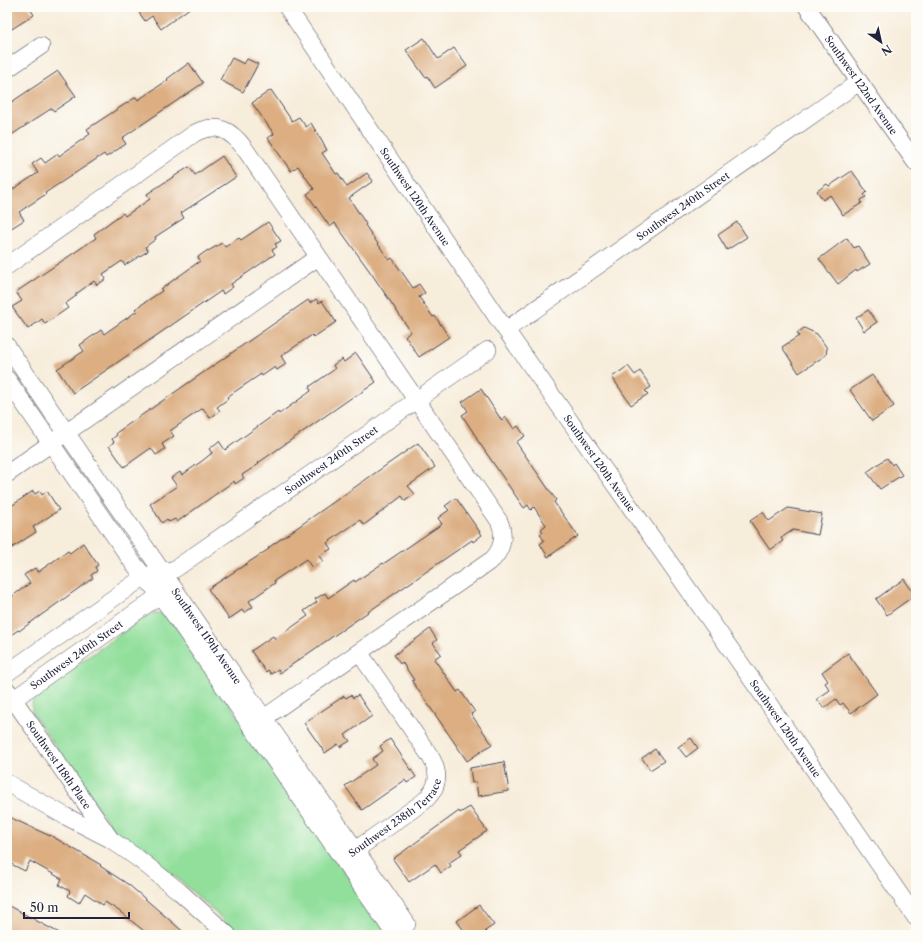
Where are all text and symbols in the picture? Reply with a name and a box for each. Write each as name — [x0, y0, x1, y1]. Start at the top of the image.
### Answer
north arrow — [861, 22, 901, 62]
street label: Southwest 122nd Avenue — [822, 33, 901, 137]
text: N — [878, 42, 894, 59]
street label: Southwest 120th Avenue — [377, 145, 453, 249]
street label: Southwest 240th Street — [634, 168, 732, 243]
street label: Southwest 120th Avenue — [561, 412, 638, 515]
street label: Southwest 240th Street — [282, 422, 381, 497]
street label: Southwest 119th Avenue — [169, 585, 245, 687]
street label: Southwest 240th Street — [27, 617, 125, 692]
street label: Southwest 120th Avenue — [747, 677, 824, 780]
street label: Southwest 118th Place — [24, 718, 94, 812]
street label: Southwest 238th Terrace — [346, 777, 443, 860]
scale bar — [24, 894, 129, 920]
text: 50 m — [30, 900, 59, 915]

